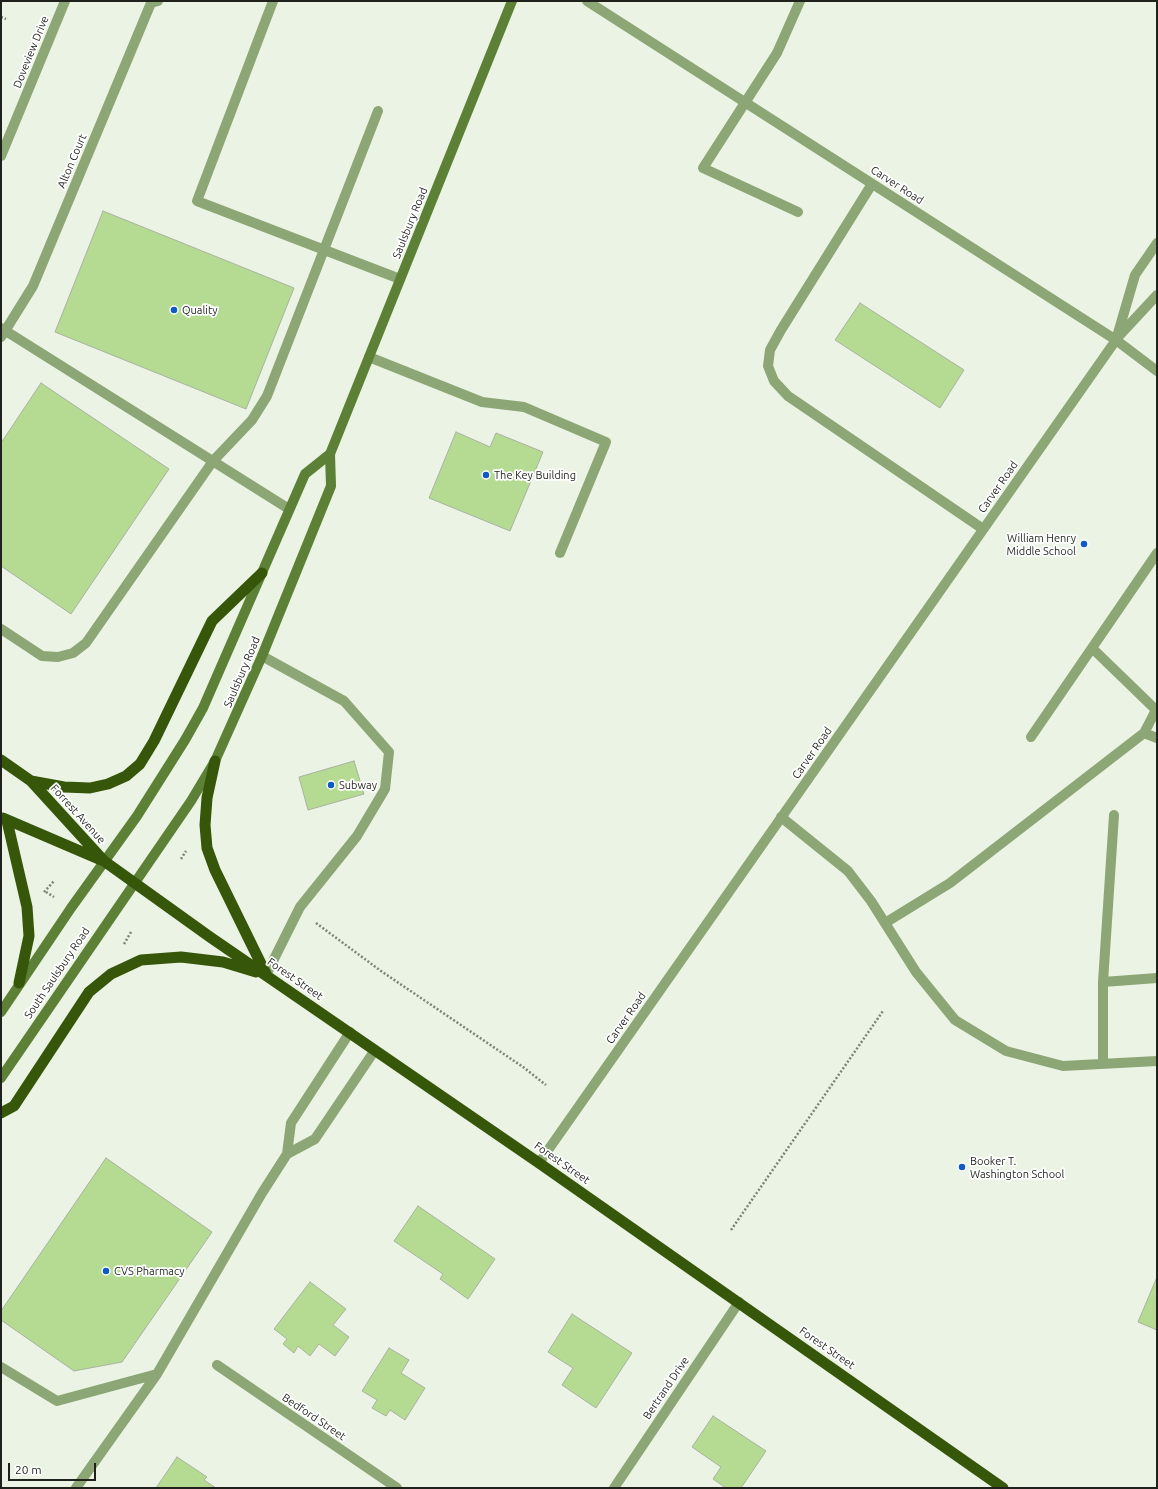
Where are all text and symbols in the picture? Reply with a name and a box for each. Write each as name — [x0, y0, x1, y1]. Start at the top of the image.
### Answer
street label: Doveview Drive — [11, 14, 51, 90]
street label: Alton Court — [55, 132, 89, 190]
street label: Carver Road — [868, 163, 926, 207]
street label: Saulsbury Road — [390, 185, 430, 261]
place label: Quality — [182, 303, 218, 317]
marker: Quality — [169, 305, 179, 315]
street label: Carver Road — [975, 459, 1021, 515]
place label: The Key Building — [494, 468, 576, 482]
marker: The Key Building — [481, 470, 491, 480]
place label: William Henry Middle School — [1007, 531, 1076, 557]
marker: William Henry Middle School — [1079, 539, 1089, 549]
street label: Saulsbury Road — [221, 635, 263, 709]
street label: Carver Road — [789, 725, 835, 781]
place label: Subway — [339, 778, 377, 792]
marker: Subway — [326, 780, 336, 790]
street label: Forrest Avenue — [48, 782, 108, 846]
street label: South Saulsbury Road — [22, 925, 92, 1021]
street label: Forest Street — [265, 955, 325, 1003]
street label: Carver Road — [603, 990, 649, 1046]
street label: Forest Street — [532, 1139, 592, 1187]
place label: Booker T. Washington School — [970, 1154, 1064, 1180]
marker: Booker T. Washington School — [957, 1162, 967, 1172]
place label: CVS Pharmacy — [114, 1264, 185, 1278]
marker: CVS Pharmacy — [101, 1266, 111, 1276]
street label: Forest Street — [797, 1324, 857, 1372]
street label: Bertrand Drive — [640, 1354, 692, 1422]
street label: Bedford Street — [280, 1391, 348, 1443]
scale bar — [10, 1455, 98, 1481]
text: 20 m — [15, 1463, 42, 1476]

